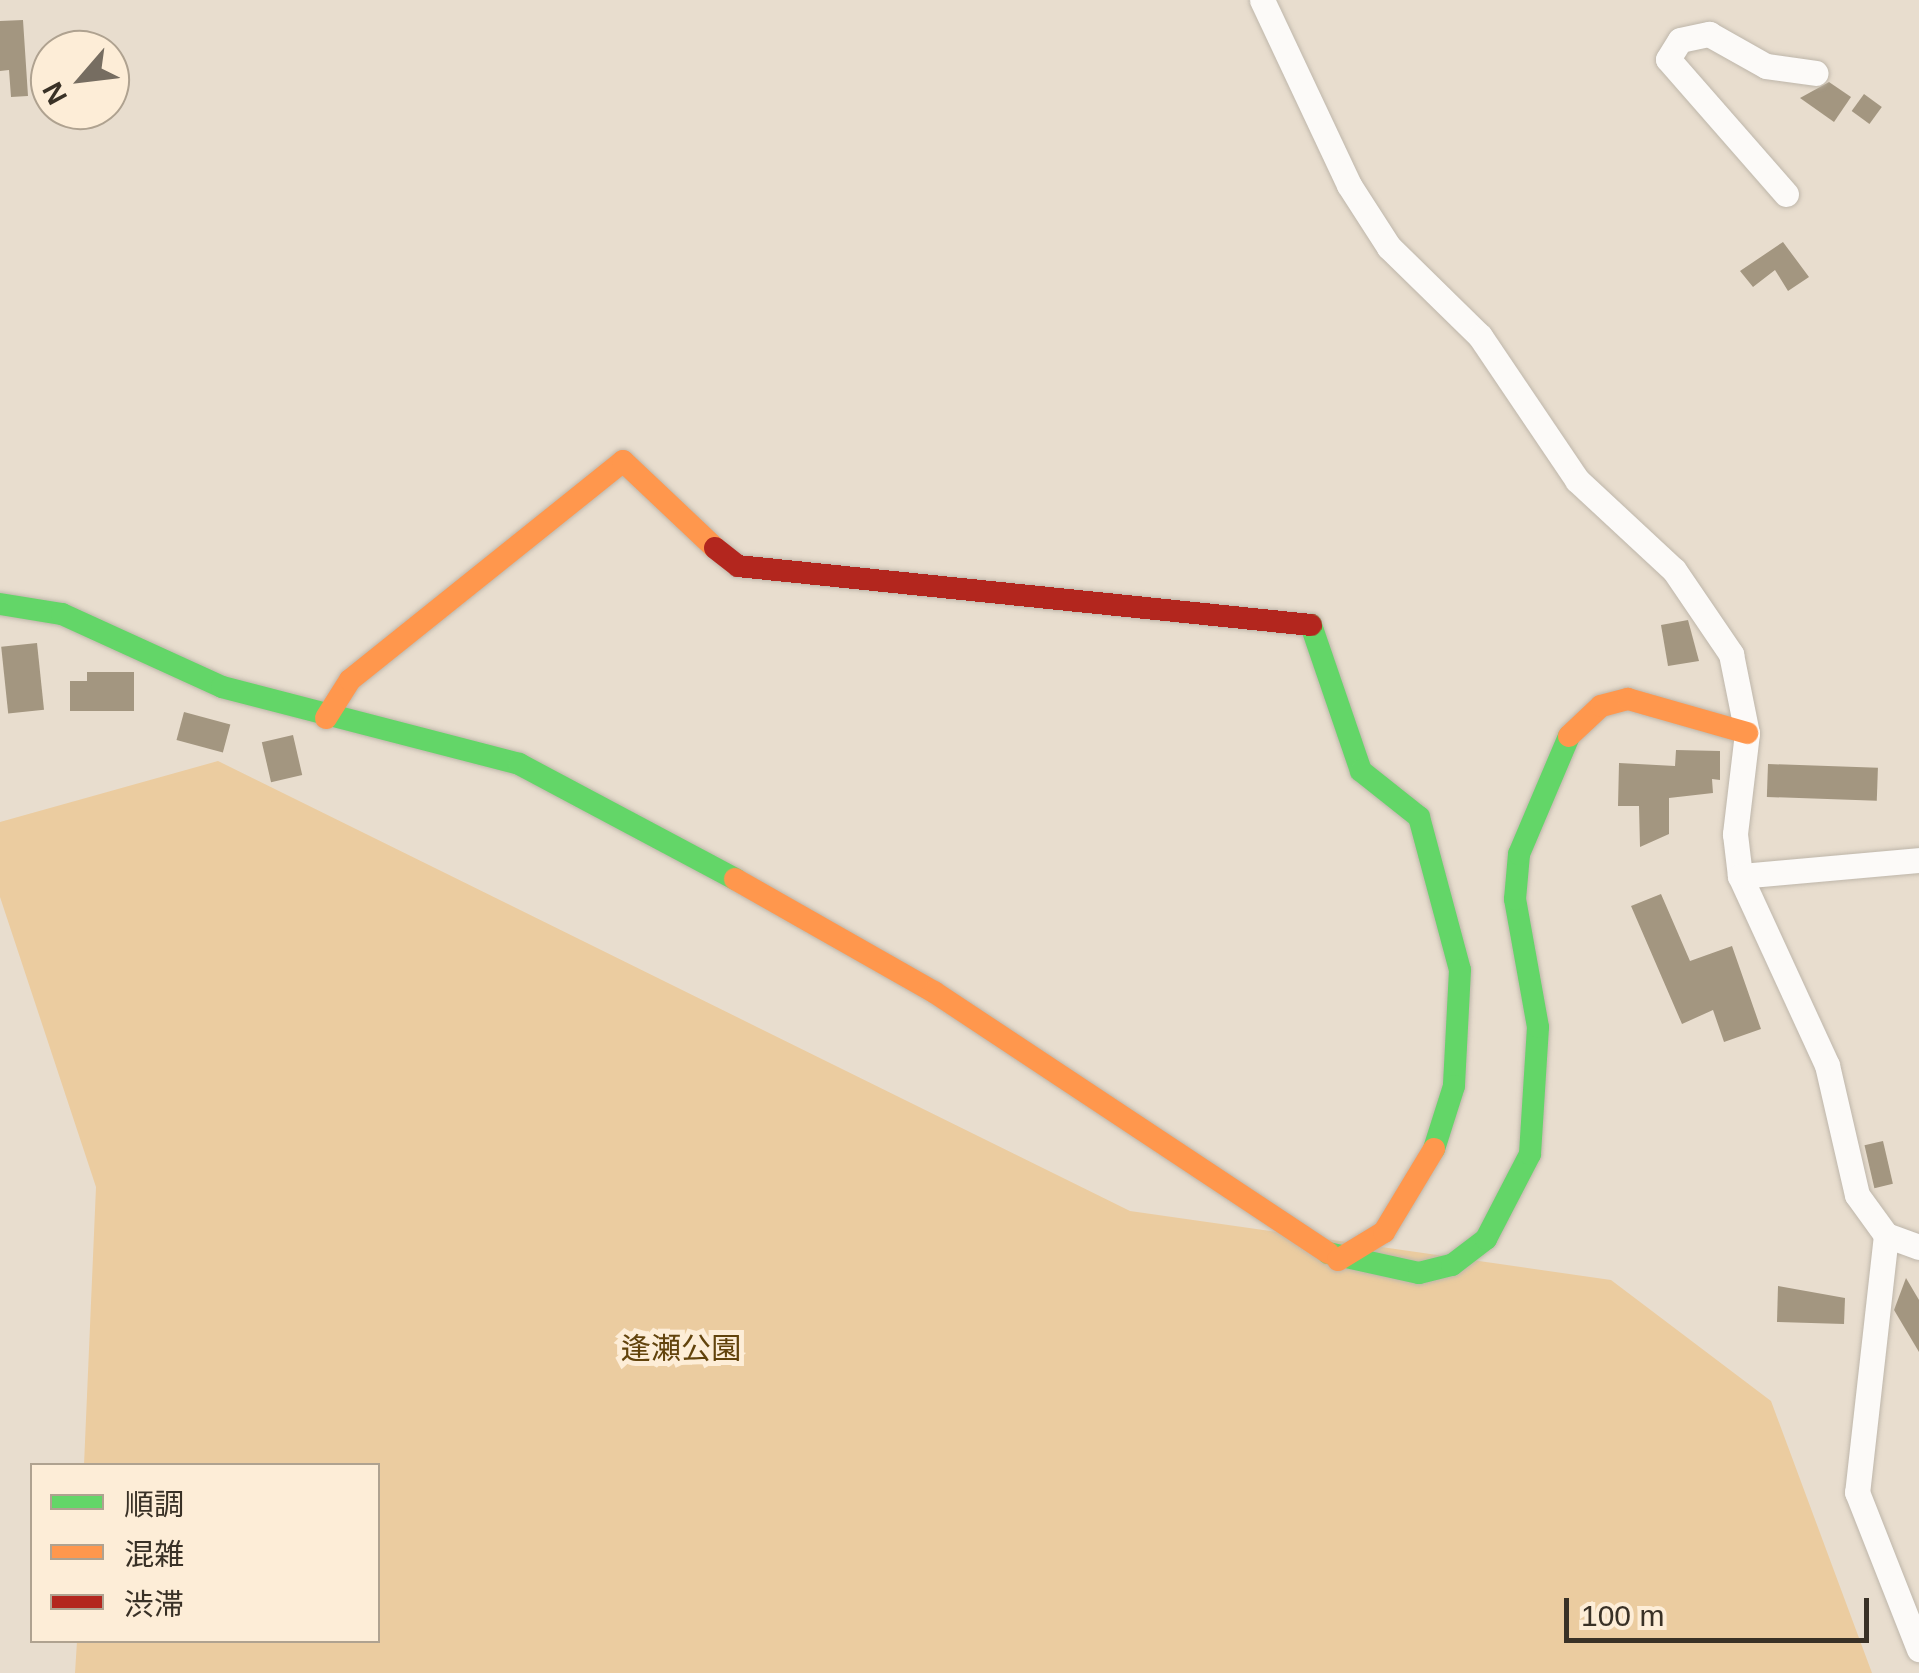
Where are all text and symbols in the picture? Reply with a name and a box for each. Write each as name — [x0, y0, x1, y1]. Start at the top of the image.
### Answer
north arrow — [30, 30, 130, 130]
text: N — [36, 77, 73, 110]
park label: 逢瀬公園 — [621, 1331, 741, 1367]
legend — [30, 1463, 380, 1643]
text: 順調 — [124, 1488, 184, 1521]
text: 混雑 — [124, 1538, 184, 1571]
scale bar — [1569, 1578, 1874, 1640]
text: 渋滞 — [124, 1588, 184, 1621]
text: 100 m — [1581, 1599, 1664, 1632]

